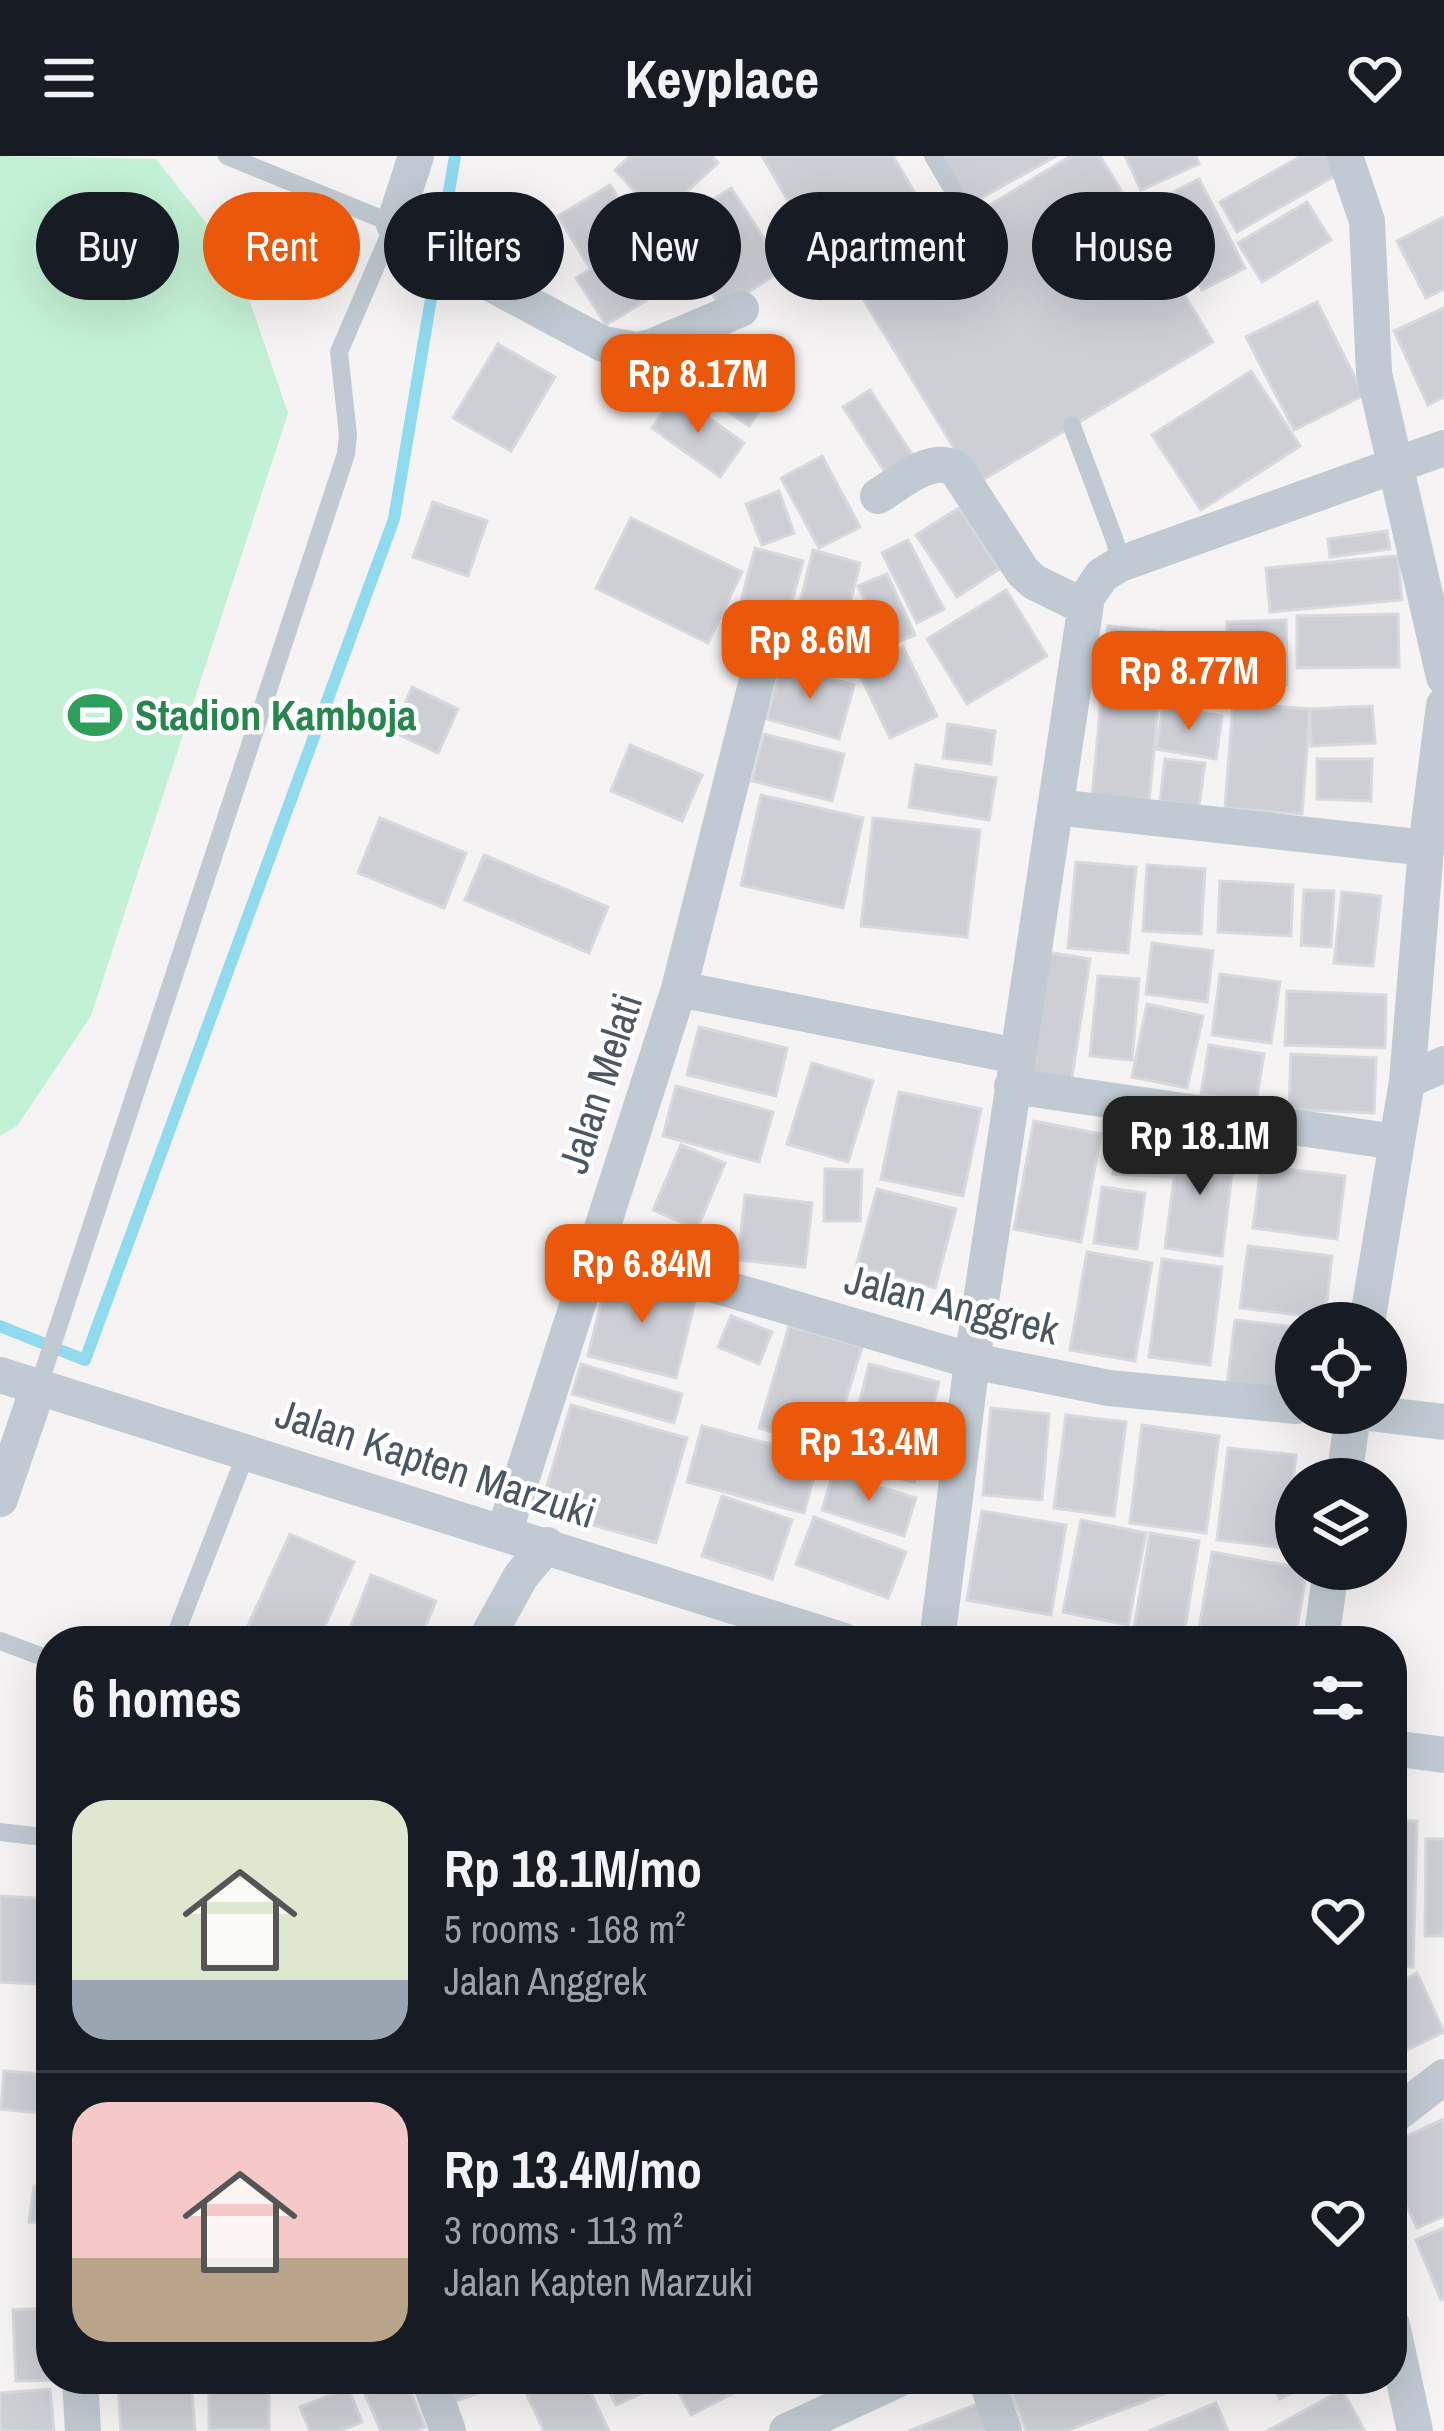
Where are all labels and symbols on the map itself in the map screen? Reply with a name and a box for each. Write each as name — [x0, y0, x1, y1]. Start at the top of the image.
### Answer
pin: Rp 8.17M — [574, 334, 822, 436]
pin: Rp 8.6M — [699, 600, 921, 702]
pin: Rp 8.77M — [1065, 631, 1313, 733]
sports icon: Stadion Kamboja — [66, 686, 124, 744]
place label: Stadion Kamboja — [135, 687, 416, 743]
street label: Jalan Melati — [545, 986, 655, 1180]
pin: Rp 18.1M — [1076, 1096, 1324, 1198]
pin: Rp 6.84M — [518, 1224, 766, 1326]
street label: Jalan Anggrek — [839, 1250, 1065, 1358]
street label: Jalan Kapten Marzuki — [269, 1385, 603, 1541]
pin: Rp 13.4M — [745, 1402, 993, 1504]

